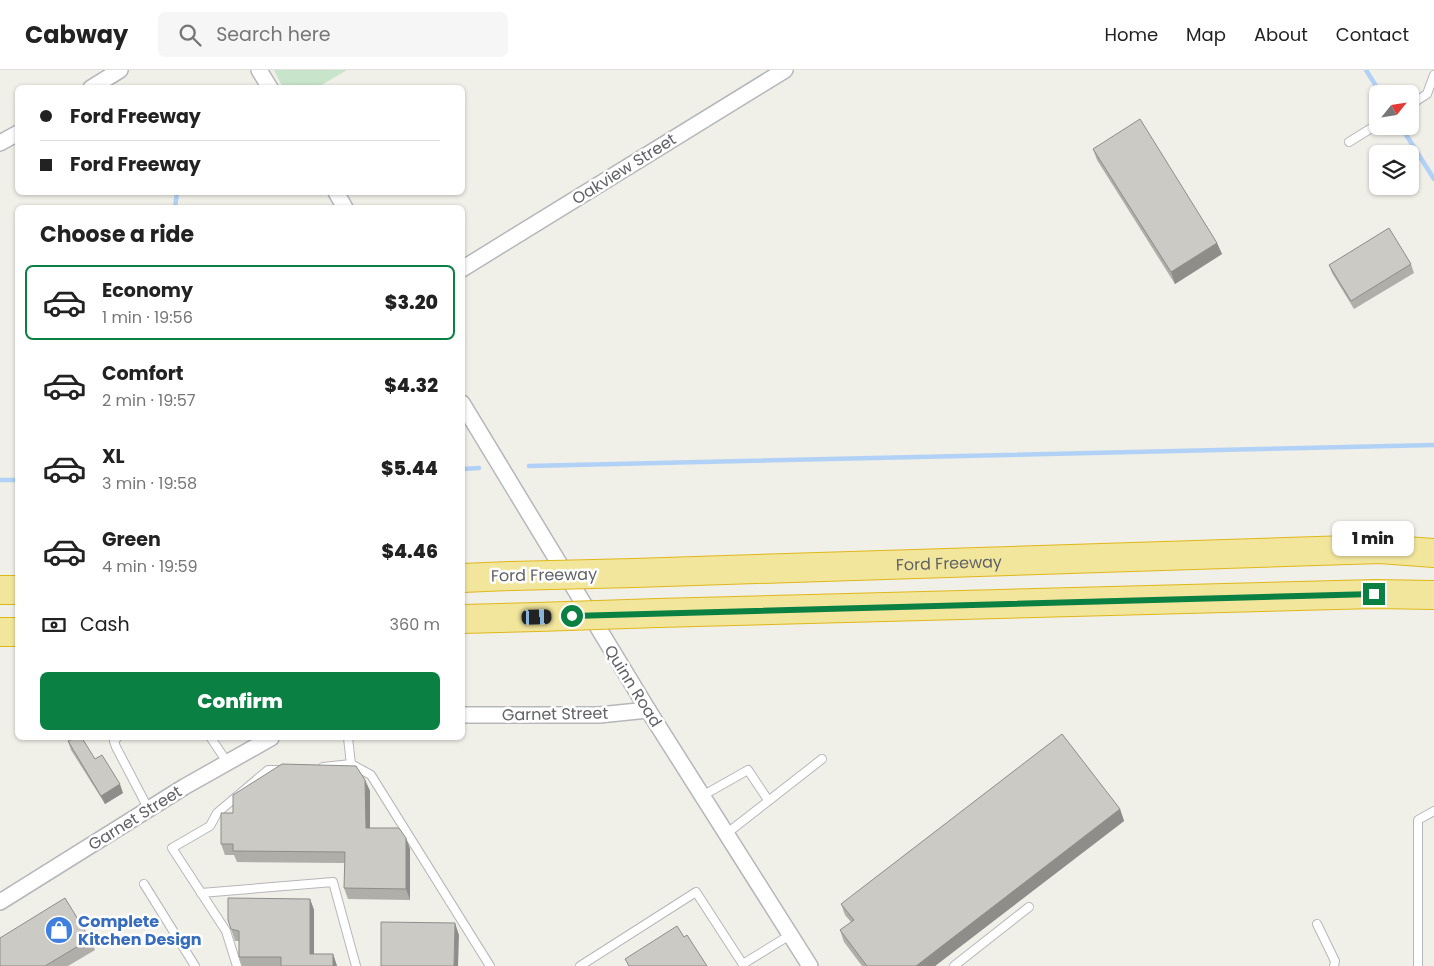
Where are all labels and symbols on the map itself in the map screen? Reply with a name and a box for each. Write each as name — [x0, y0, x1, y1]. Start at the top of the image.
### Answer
north arrow — [1369, 85, 1419, 135]
street label: Oakview Street — [568, 128, 681, 210]
callout: 1 min — [1333, 522, 1415, 556]
street label: Ford Freeway — [895, 550, 1002, 576]
street label: Ford Freeway — [491, 563, 597, 587]
route end — [1363, 583, 1385, 605]
route start — [561, 605, 583, 627]
car — [521, 609, 552, 625]
street label: Quinn Road — [599, 640, 667, 732]
street label: Garnet Street — [502, 702, 609, 726]
street label: Garnet Street — [84, 780, 186, 856]
place label: Complete Kitchen Design — [78, 910, 202, 951]
shop icon: Complete Kitchen Design — [44, 915, 74, 945]

